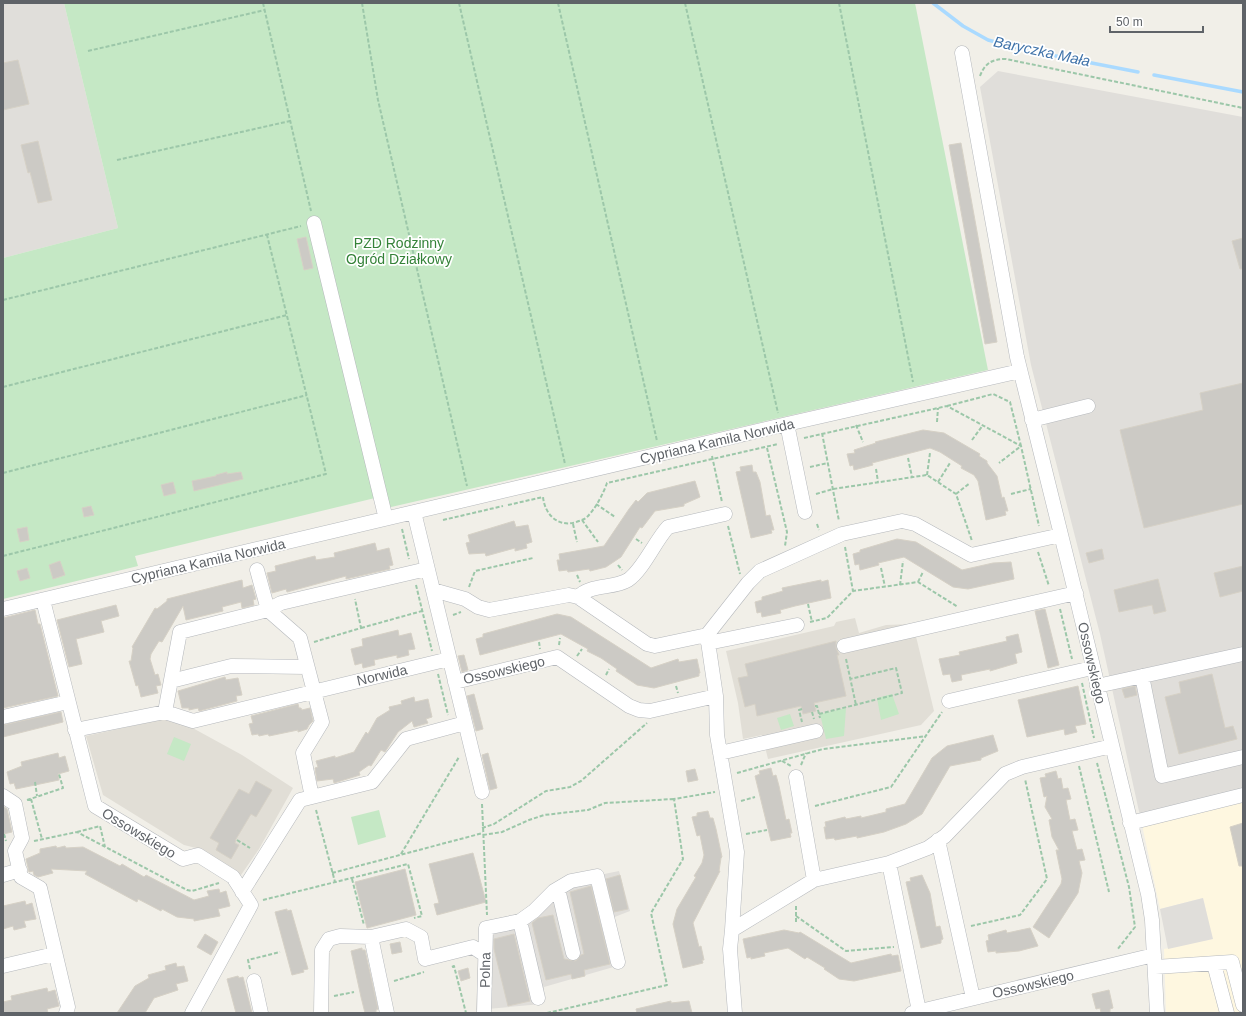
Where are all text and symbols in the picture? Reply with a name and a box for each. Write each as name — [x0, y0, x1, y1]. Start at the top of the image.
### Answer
scale bar — [1110, 8, 1203, 34]
text: 50 m — [1116, 15, 1143, 29]
water label: Baryczka Mała — [992, 32, 1092, 70]
park label: PZD Rodzinny Ogród Działkowy — [346, 235, 452, 267]
street label: Cypriana Kamila Norwida — [638, 415, 796, 467]
street label: Cypriana Kamila Norwida — [129, 535, 287, 587]
street label: Ossowskiego — [1075, 621, 1109, 706]
street label: Ossowskiego — [462, 653, 547, 687]
street label: Norwida — [355, 661, 409, 689]
street label: Ossowskiego — [99, 805, 179, 861]
street label: Polna — [477, 952, 493, 988]
street label: Ossowskiego — [991, 967, 1076, 1001]

